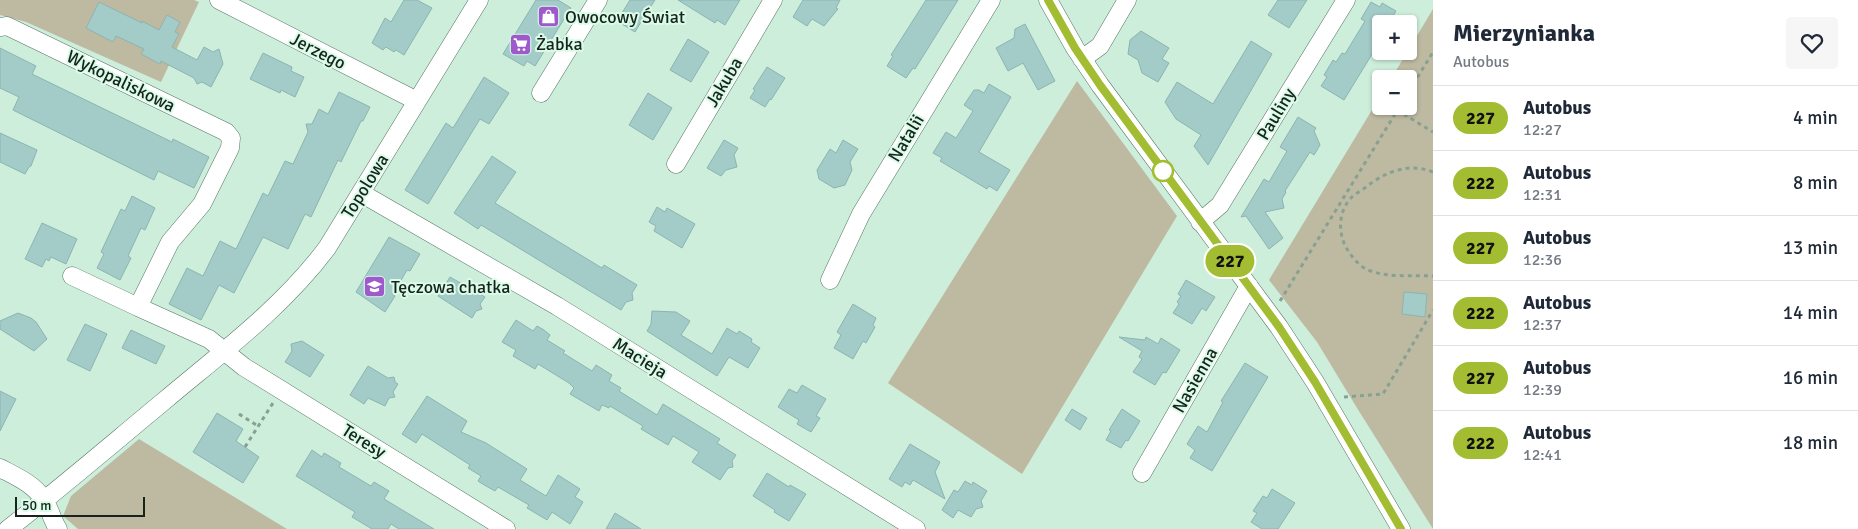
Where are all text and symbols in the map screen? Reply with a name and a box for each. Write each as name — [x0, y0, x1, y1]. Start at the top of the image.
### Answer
shop icon: Owocowy Świat — [537, 5, 561, 29]
place label: Owocowy Świat — [565, 6, 685, 28]
map controls — [1372, 15, 1417, 115]
button: + — [1372, 15, 1417, 60]
button: heart — [1786, 17, 1838, 69]
text: Mierzynianka — [1453, 18, 1595, 48]
street label: Jerzego — [286, 28, 350, 74]
supermarket icon: Żabka — [508, 32, 532, 56]
place label: Żabka — [536, 33, 583, 55]
street label: Wykopaliskowa — [63, 45, 179, 117]
text: Autobus — [1453, 52, 1509, 72]
street label: Jakuba — [701, 53, 747, 111]
button: − — [1372, 70, 1417, 115]
street label: Pauliny — [1252, 83, 1300, 144]
text: Autobus — [1523, 96, 1591, 120]
text: 4 min — [1793, 106, 1838, 130]
text: 227 — [1466, 107, 1495, 129]
street label: Natalii — [883, 110, 929, 166]
text: 12:27 — [1523, 120, 1562, 140]
street label: Topolowa — [337, 150, 393, 222]
unlabelled marker — [1152, 160, 1174, 182]
text: Autobus — [1523, 161, 1591, 185]
text: 8 min — [1793, 171, 1838, 195]
text: 222 — [1466, 172, 1495, 194]
text: 12:31 — [1523, 185, 1562, 205]
text: Autobus — [1523, 226, 1591, 250]
text: 13 min — [1783, 236, 1838, 260]
text: 227 — [1466, 237, 1495, 259]
line badge: 227 — [1201, 245, 1259, 277]
text: 227 — [1215, 250, 1245, 272]
text: 12:36 — [1523, 250, 1562, 270]
school or university icon: Tęczowa chatka — [363, 275, 387, 299]
place label: Tęczowa chatka — [391, 276, 510, 298]
text: Autobus — [1523, 291, 1591, 315]
text: 14 min — [1783, 301, 1838, 325]
text: 222 — [1466, 302, 1495, 324]
text: 12:37 — [1523, 315, 1562, 335]
street label: Macieja — [609, 333, 671, 383]
street label: Nasienna — [1167, 343, 1223, 417]
text: Autobus — [1523, 356, 1591, 380]
text: 16 min — [1783, 366, 1838, 390]
text: 227 — [1466, 367, 1495, 389]
text: 12:39 — [1523, 380, 1562, 400]
street label: Teresy — [338, 419, 391, 463]
text: Autobus — [1523, 421, 1591, 445]
text: 18 min — [1783, 431, 1838, 455]
text: 222 — [1466, 432, 1495, 454]
text: 12:41 — [1523, 445, 1562, 465]
scale bar — [15, 494, 145, 517]
text: 50 m — [22, 497, 51, 514]

